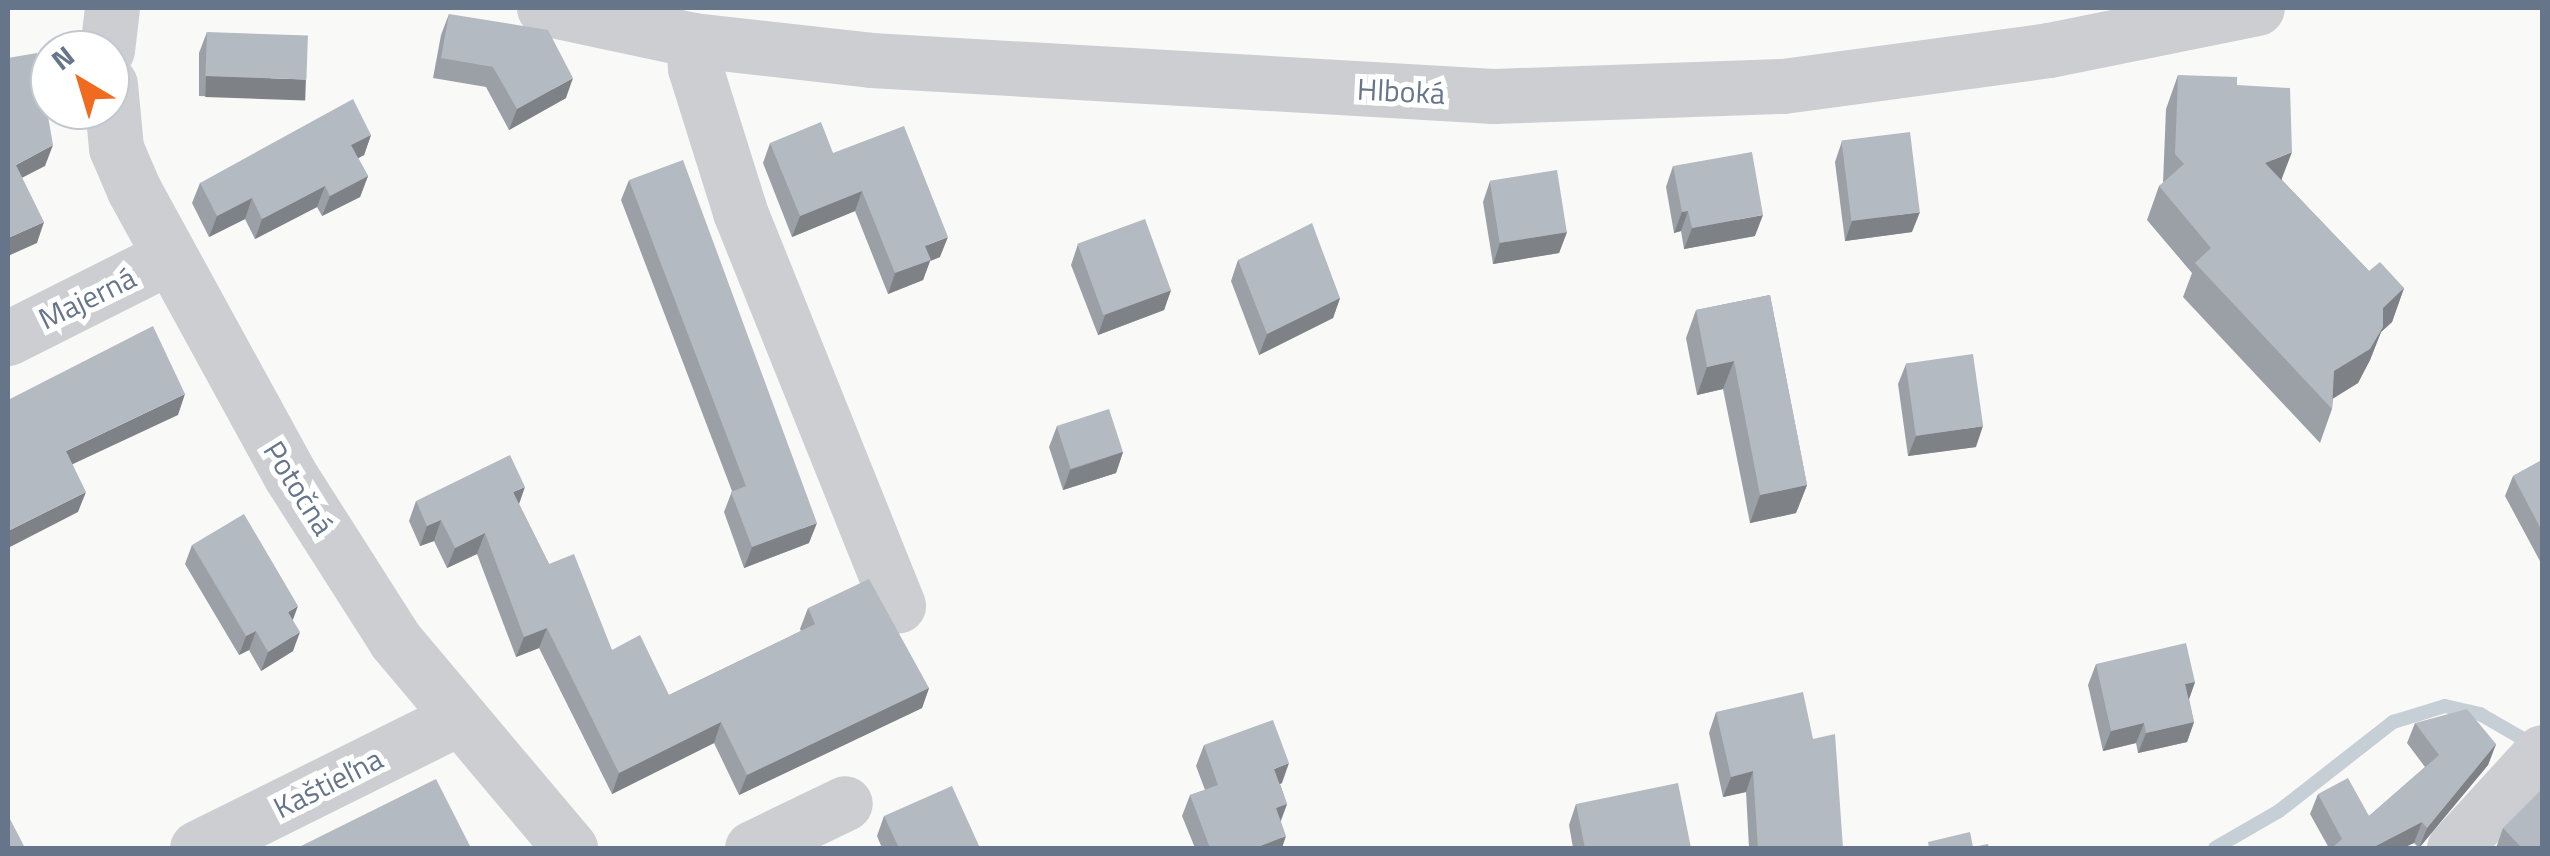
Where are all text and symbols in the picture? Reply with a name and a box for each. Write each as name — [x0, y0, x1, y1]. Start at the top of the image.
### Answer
north arrow — [30, 30, 130, 130]
text: N — [42, 35, 83, 80]
street label: Hlboká — [1356, 71, 1446, 111]
street label: Majerná — [33, 259, 141, 337]
street label: Potočná — [256, 434, 342, 542]
street label: Kaštieľna — [267, 740, 389, 826]

